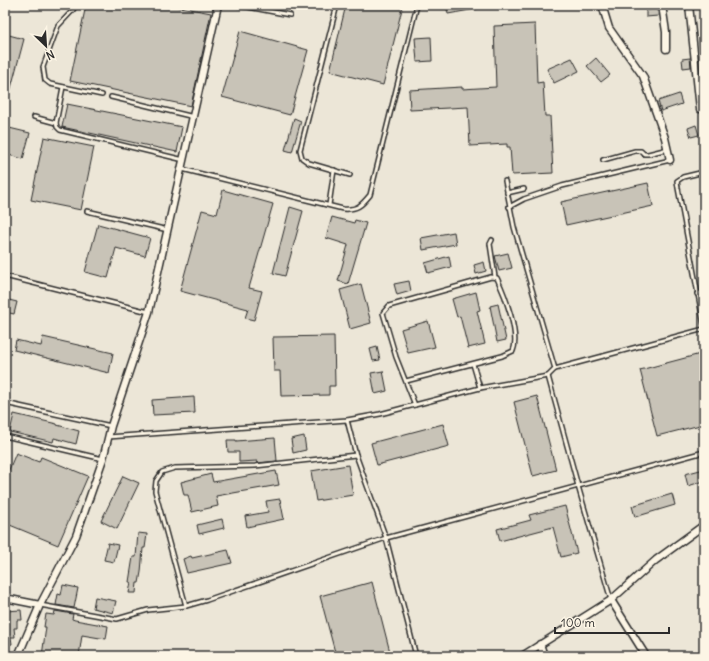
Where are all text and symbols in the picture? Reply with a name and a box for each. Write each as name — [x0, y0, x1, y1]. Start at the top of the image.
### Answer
north arrow — [26, 26, 66, 66]
text: N — [44, 47, 57, 63]
scale bar — [555, 609, 669, 635]
text: 100 m — [561, 615, 595, 630]

